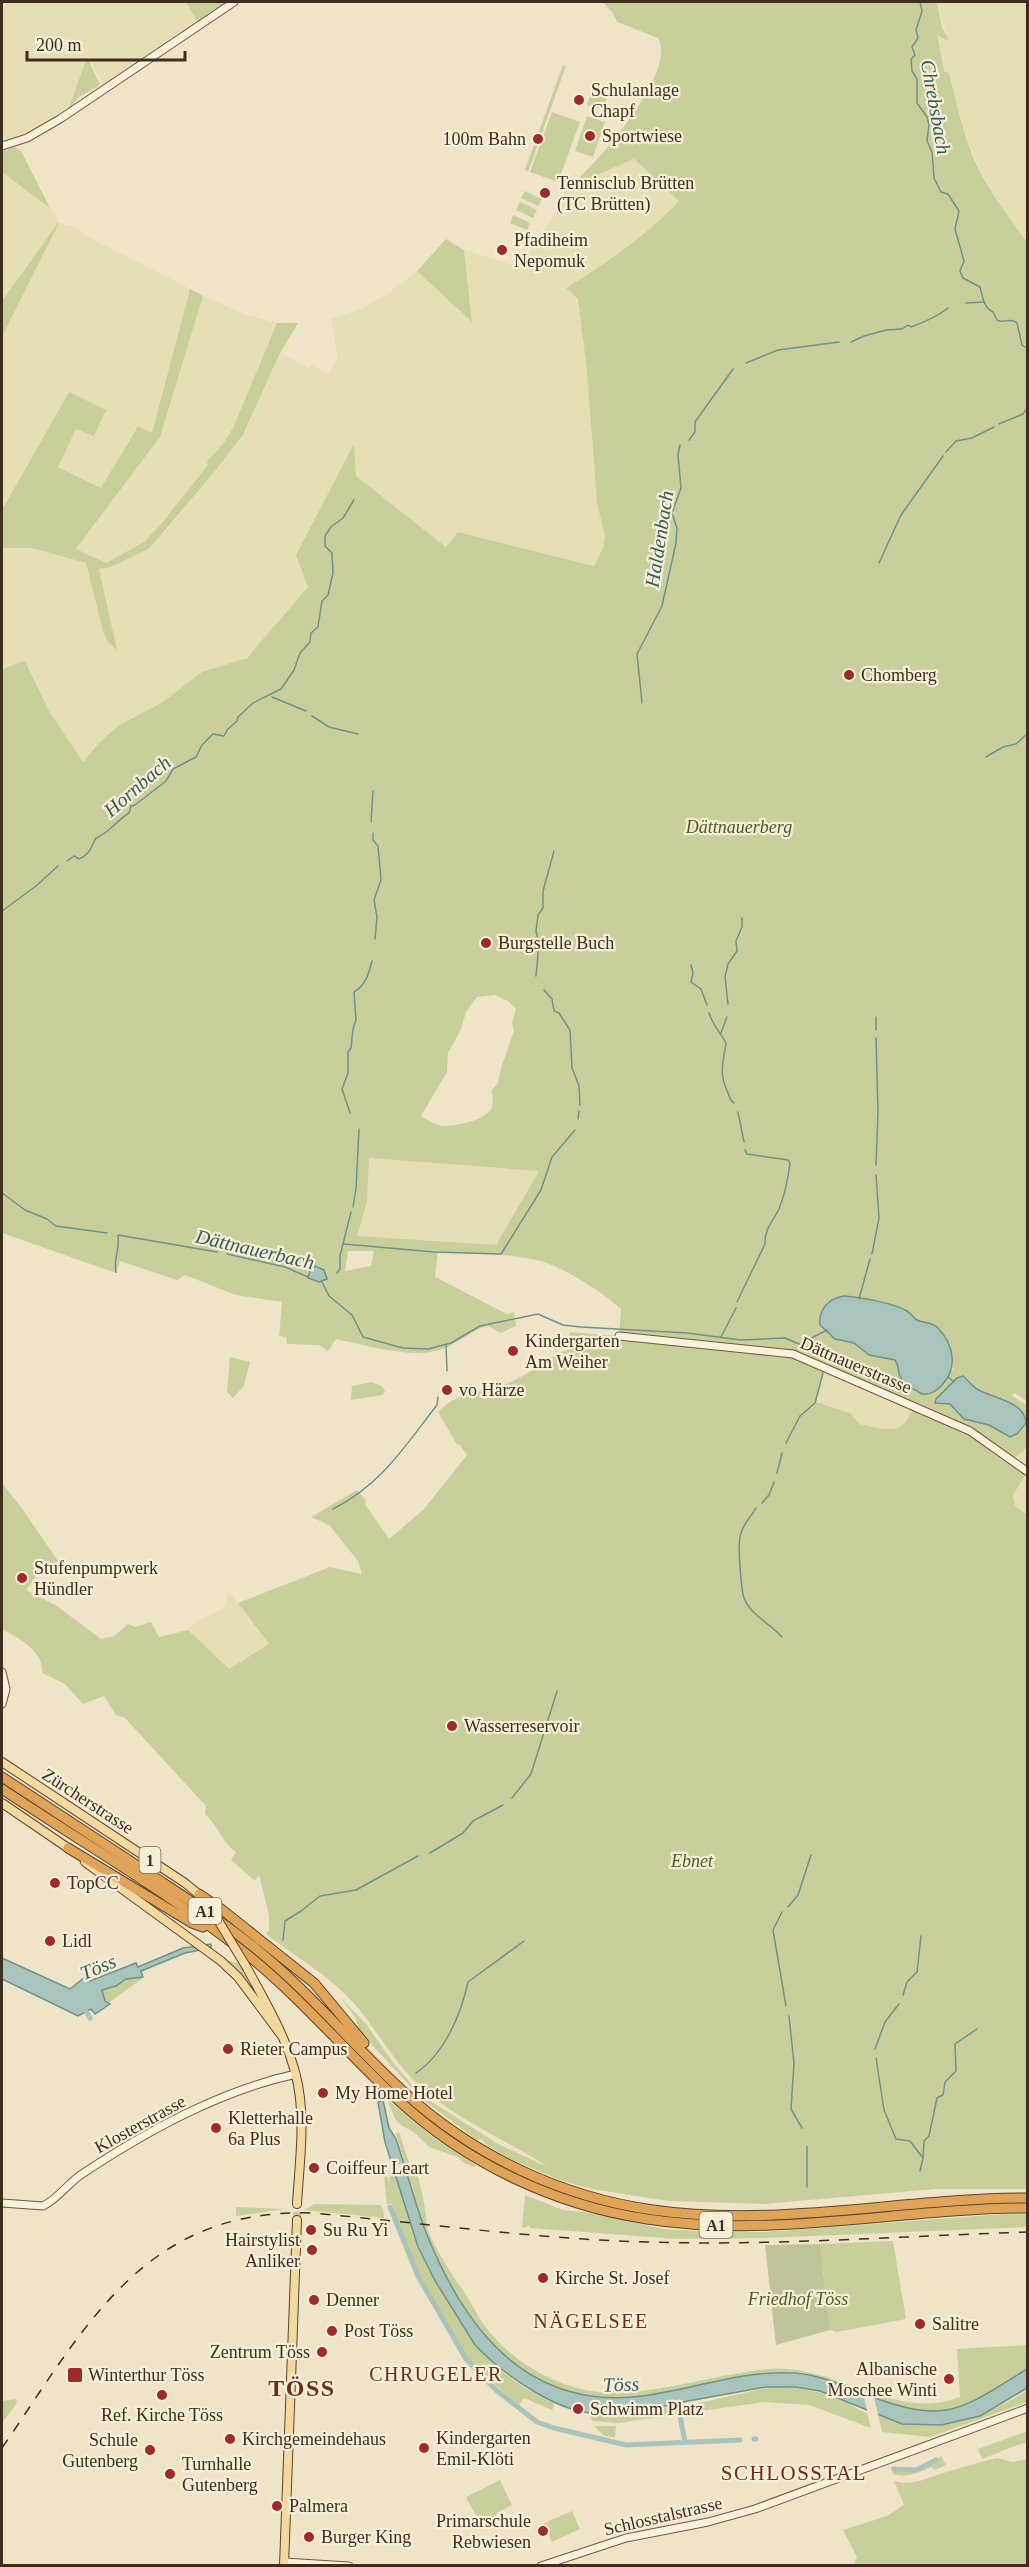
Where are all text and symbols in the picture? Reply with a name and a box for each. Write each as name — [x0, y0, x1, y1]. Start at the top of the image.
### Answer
scale bar — [27, 24, 184, 62]
text: 200 m — [36, 35, 82, 55]
water label: Chrebsbach — [917, 58, 955, 156]
place label: Schulanlage Chapf — [591, 80, 679, 121]
marker: Schulanlage Chapf — [572, 93, 586, 107]
place label: Sportwiese — [602, 126, 682, 146]
place label: 100m Bahn — [443, 129, 526, 149]
marker: Sportwiese — [583, 129, 597, 143]
marker: 100m Bahn — [531, 132, 545, 146]
place label: Tennisclub Brütten (TC Brütten) — [557, 173, 694, 215]
marker: Tennisclub Brütten (TC Brütten) — [538, 186, 552, 200]
place label: Pfadiheim Nepomuk — [514, 230, 588, 271]
marker: Pfadiheim Nepomuk — [495, 243, 509, 257]
water label: Haldenbach — [640, 489, 678, 590]
place label: Chomberg — [861, 665, 937, 685]
marker: Chomberg — [842, 668, 856, 682]
water label: Hornbach — [98, 751, 175, 822]
park label: Dättnauerberg — [685, 817, 792, 837]
place label: Burgstelle Buch — [498, 933, 614, 953]
marker: Burgstelle Buch — [479, 936, 493, 950]
water label: Dättnauerbach — [193, 1224, 316, 1273]
place label: Kindergarten Am Weiher — [525, 1331, 620, 1372]
street label: Dättnauerstrasse — [797, 1333, 915, 1397]
marker: Kindergarten Am Weiher — [506, 1344, 520, 1358]
place label: vo Härze — [459, 1380, 524, 1400]
marker: vo Härze — [440, 1383, 454, 1397]
place label: Stufenpumpwerk Hündler — [34, 1558, 158, 1599]
marker: Stufenpumpwerk Hündler — [15, 1571, 29, 1585]
place label: Wasserreservoir — [464, 1716, 580, 1736]
marker: Wasserreservoir — [445, 1719, 459, 1733]
street label: Zürcherstrasse — [39, 1764, 137, 1838]
road number: 1 — [140, 1847, 160, 1873]
park label: Ebnet — [670, 1851, 714, 1871]
place label: TopCC — [67, 1873, 119, 1893]
marker: TopCC — [48, 1876, 62, 1890]
road number: A1 — [188, 1898, 222, 1924]
place label: Lidl — [62, 1931, 92, 1951]
marker: Lidl — [43, 1934, 57, 1948]
water label: Töss — [77, 1950, 119, 1984]
place label: Rieter Campus — [240, 2039, 347, 2059]
marker: Rieter Campus — [221, 2042, 235, 2056]
place label: My Home Hotel — [335, 2083, 453, 2103]
marker: My Home Hotel — [316, 2086, 330, 2100]
street label: Klosterstrasse — [91, 2091, 189, 2157]
place label: Kletterhalle 6a Plus — [228, 2108, 313, 2149]
marker: Kletterhalle 6a Plus — [209, 2121, 223, 2135]
place label: Coiffeur Leart — [326, 2158, 429, 2178]
marker: Coiffeur Leart — [307, 2161, 321, 2175]
road number: A1 — [700, 2212, 732, 2238]
place label: Su Ru Yi — [323, 2220, 388, 2240]
marker: Su Ru Yi — [304, 2223, 318, 2237]
place label: Hairstylist Anliker — [225, 2230, 300, 2271]
marker: Hairstylist Anliker — [305, 2243, 319, 2257]
place label: Kirche St. Josef — [555, 2268, 669, 2288]
marker: Kirche St. Josef — [536, 2271, 550, 2285]
park label: Friedhof Töss — [747, 2289, 848, 2309]
place label: Denner — [326, 2290, 379, 2310]
marker: Denner — [307, 2293, 321, 2307]
district label: NÄGELSEE — [533, 2310, 649, 2332]
place label: Salitre — [932, 2314, 979, 2334]
marker: Salitre — [913, 2317, 927, 2331]
place label: Post Töss — [344, 2321, 413, 2341]
marker: Post Töss — [325, 2324, 339, 2338]
place label: Zentrum Töss — [210, 2342, 310, 2362]
marker: Zentrum Töss — [315, 2345, 329, 2359]
place label: Albanische Moschee Winti — [828, 2359, 937, 2400]
district label: CHRUGELER — [369, 2363, 503, 2385]
place label: Winterthur Töss — [88, 2365, 204, 2385]
marker: Winterthur Töss — [66, 2366, 84, 2384]
water label: Töss — [602, 2372, 640, 2396]
marker: Albanische Moschee Winti — [942, 2372, 956, 2386]
district label: TÖSS — [268, 2375, 336, 2401]
marker: Ref. Kirche Töss — [155, 2388, 169, 2402]
place label: Schwimm Platz — [590, 2399, 704, 2419]
marker: Schwimm Platz — [571, 2402, 585, 2416]
place label: Ref. Kirche Töss — [101, 2405, 223, 2425]
place label: Kindergarten Emil-Klöti — [436, 2428, 531, 2469]
place label: Kirchgemeindehaus — [242, 2429, 386, 2449]
place label: Schule Gutenberg — [62, 2430, 138, 2471]
marker: Kirchgemeindehaus — [223, 2432, 237, 2446]
marker: Kindergarten Emil-Klöti — [417, 2441, 431, 2455]
marker: Schule Gutenberg — [143, 2443, 157, 2457]
place label: Turnhalle Gutenberg — [182, 2454, 258, 2495]
district label: SCHLOSSTAL — [721, 2461, 867, 2485]
marker: Turnhalle Gutenberg — [163, 2467, 177, 2481]
street label: Schlosstalstrasse — [602, 2493, 724, 2539]
place label: Palmera — [289, 2496, 348, 2516]
marker: Palmera — [270, 2499, 284, 2513]
place label: Primarschule Rebwiesen — [436, 2511, 531, 2552]
marker: Primarschule Rebwiesen — [536, 2524, 550, 2538]
place label: Burger King — [321, 2527, 411, 2547]
marker: Burger King — [302, 2530, 316, 2544]

